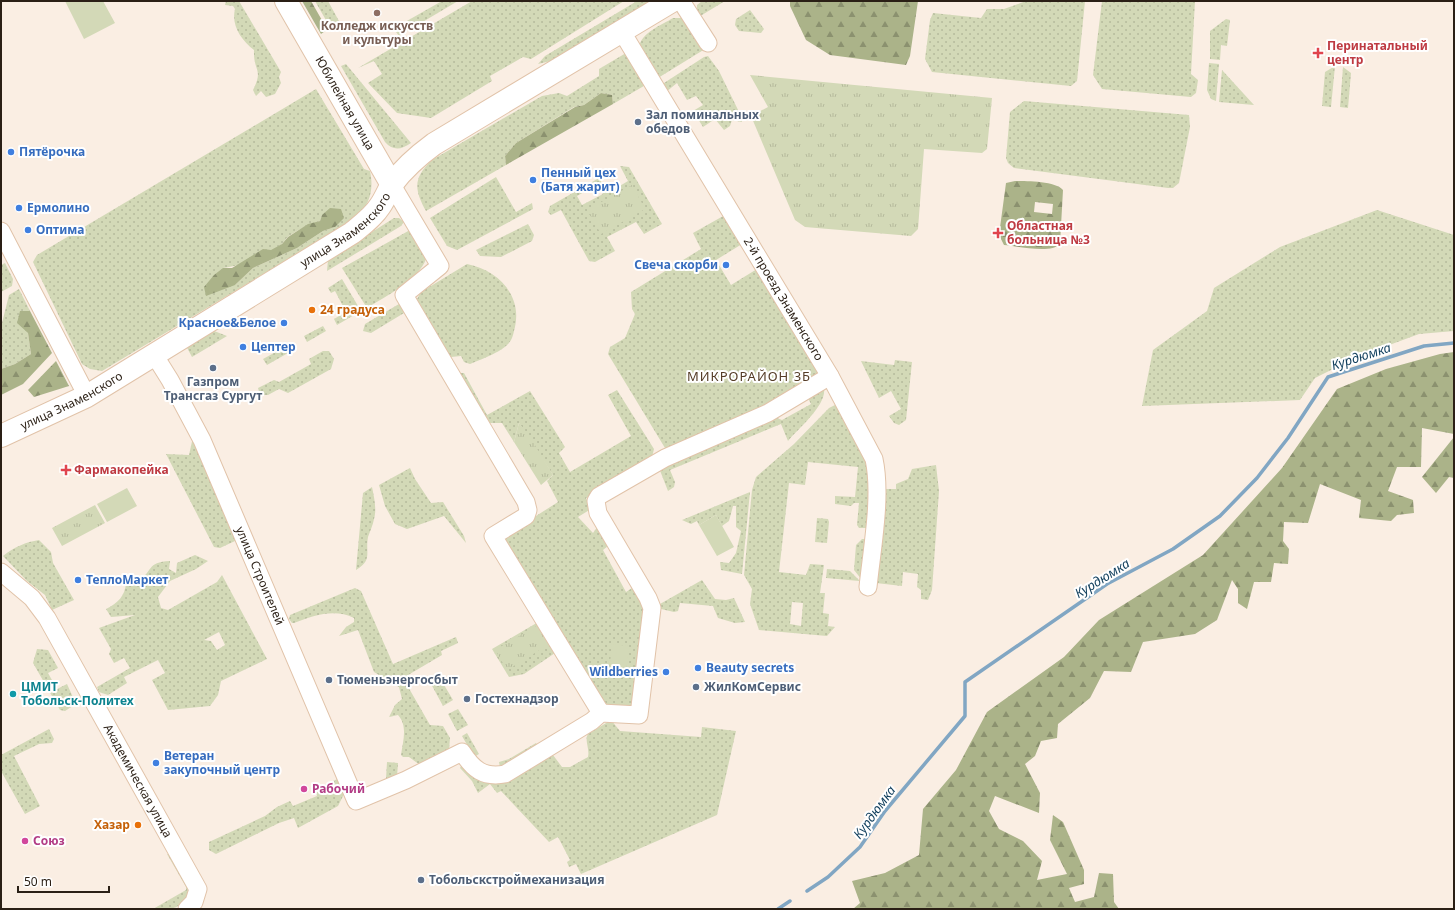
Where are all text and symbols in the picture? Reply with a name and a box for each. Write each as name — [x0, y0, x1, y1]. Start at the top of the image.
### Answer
marker: Колледж искусств и культуры — [372, 8, 382, 18]
place label: Колледж искусств и культуры — [321, 17, 433, 48]
place label: Перинатальный центр — [1327, 37, 1428, 68]
marker: Перинатальный центр — [1312, 47, 1324, 59]
street label: Юбилейная улица — [312, 53, 379, 153]
place label: Зал поминальных обедов — [646, 106, 759, 137]
marker: Зал поминальных обедов — [633, 117, 643, 127]
place label: Пятёрочка — [19, 143, 85, 160]
marker: Пятёрочка — [6, 147, 16, 157]
place label: Пенный цех (Батя жарит) — [541, 164, 619, 195]
marker: Пенный цех (Батя жарит) — [528, 175, 538, 185]
street label: улица Знаменского — [297, 189, 394, 271]
place label: Ермолино — [27, 199, 90, 216]
marker: Ермолино — [14, 203, 24, 213]
place label: Областная больница №3 — [1007, 217, 1090, 248]
place label: Оптима — [36, 221, 84, 238]
marker: Оптима — [23, 225, 33, 235]
marker: Областная больница №3 — [992, 227, 1004, 239]
street label: 2-й проезд Знаменского — [740, 234, 828, 364]
place label: Свеча скорби — [634, 256, 718, 273]
marker: Свеча скорби — [721, 260, 731, 270]
place label: 24 градуса — [320, 301, 385, 318]
marker: 24 градуса — [307, 305, 317, 315]
place label: Красное&Белое — [179, 314, 276, 331]
marker: Красное&Белое — [279, 318, 289, 328]
place label: Цептер — [251, 338, 296, 355]
water label: Курдюмка — [1329, 338, 1394, 374]
marker: Цептер — [238, 342, 248, 352]
marker: Газпром Трансгаз Сургут — [208, 363, 218, 373]
street label: улица Знаменского — [18, 367, 126, 434]
district label: МИКРОРАЙОН 3Б — [687, 367, 811, 385]
place label: Газпром Трансгаз Сургут — [164, 373, 262, 404]
place label: Фармакопейка — [74, 461, 169, 478]
marker: Фармакопейка — [61, 465, 71, 475]
street label: улица Строителей — [232, 524, 289, 628]
water label: Курдюмка — [1071, 554, 1133, 602]
place label: ТеплоМаркет — [86, 571, 168, 588]
marker: ТеплоМаркет — [73, 575, 83, 585]
place label: Beauty secrets — [706, 659, 794, 676]
place label: Wildberries — [589, 663, 658, 680]
marker: Beauty secrets — [693, 663, 703, 673]
marker: Wildberries — [661, 667, 671, 677]
place label: Тюменьэнергосбыт — [337, 671, 458, 688]
marker: Тюменьэнергосбыт — [324, 675, 334, 685]
place label: ЦМИТ Тобольск-Политех — [21, 678, 134, 709]
place label: ЖилКомСервис — [704, 678, 801, 695]
marker: ЖилКомСервис — [691, 682, 701, 692]
marker: ЦМИТ Тобольск-Политех — [8, 689, 18, 699]
place label: Гостехнадзор — [475, 690, 559, 707]
marker: Гостехнадзор — [462, 694, 472, 704]
street label: Академическая улица — [100, 721, 177, 841]
place label: Ветеран закупочный центр — [164, 747, 280, 778]
marker: Ветеран закупочный центр — [151, 758, 161, 768]
place label: Рабочий — [312, 780, 365, 797]
water label: Курдюмка — [849, 781, 900, 842]
marker: Рабочий — [299, 784, 309, 794]
place label: Хазар — [94, 816, 130, 833]
marker: Хазар — [133, 820, 143, 830]
place label: Союз — [33, 832, 65, 849]
marker: Союз — [20, 836, 30, 846]
scale bar — [18, 868, 109, 894]
place label: Тобольскстроймеханизация — [429, 871, 604, 888]
text: 50 m — [24, 873, 52, 890]
marker: Тобольскстроймеханизация — [416, 875, 426, 885]

